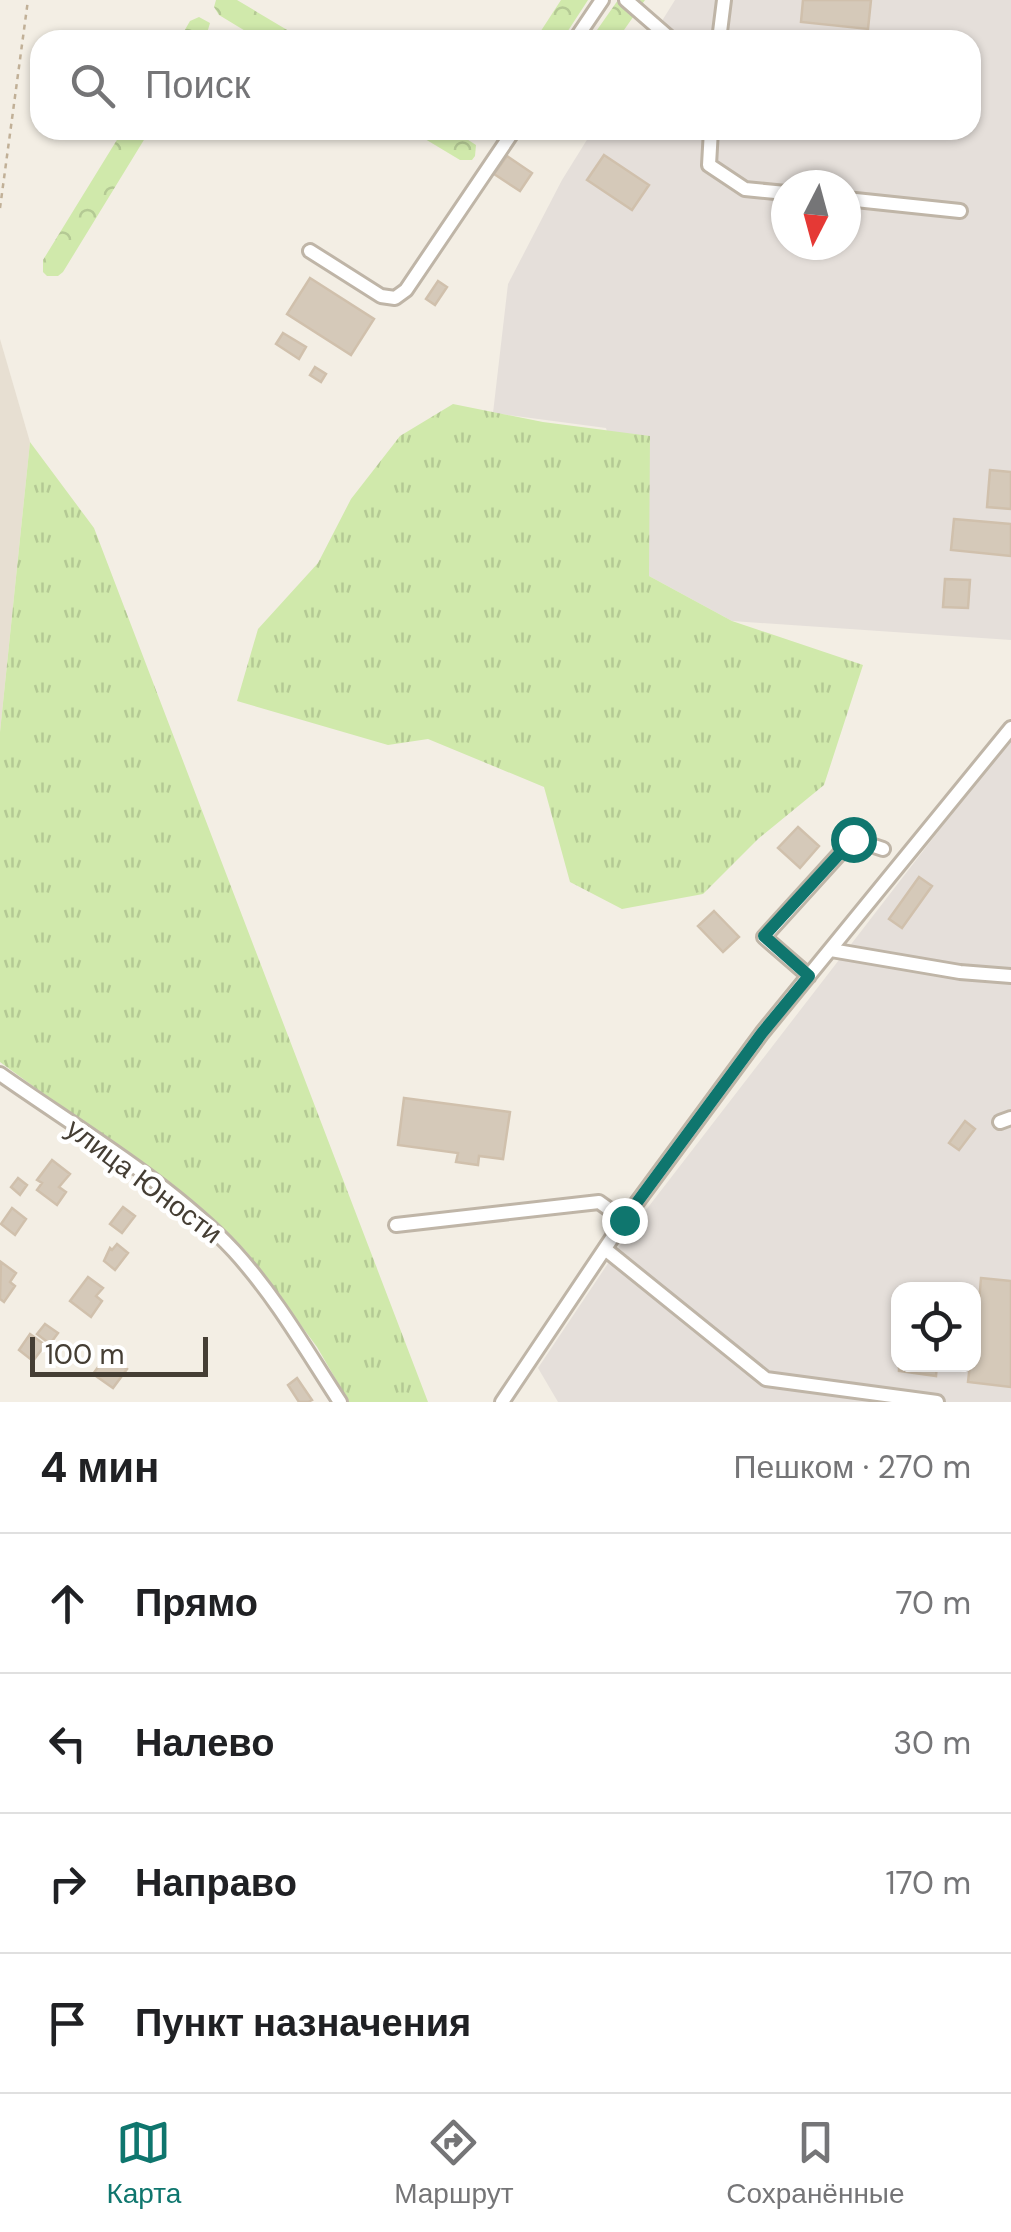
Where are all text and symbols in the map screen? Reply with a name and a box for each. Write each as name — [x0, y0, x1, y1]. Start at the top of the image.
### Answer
search box — [30, 30, 981, 140]
icon: search — [65, 58, 120, 113]
text: Поиск — [145, 60, 250, 110]
north arrow — [771, 170, 861, 260]
route start — [831, 817, 877, 863]
street label: улица Юности — [59, 1110, 229, 1252]
route end — [602, 1198, 648, 1244]
map controls — [891, 1282, 981, 1372]
button: locate — [891, 1282, 981, 1372]
scale bar — [30, 1332, 208, 1376]
text: 100 m — [45, 1336, 124, 1373]
text: 4 мин — [40, 1440, 159, 1495]
text: Пешком · 270 m — [734, 1446, 971, 1488]
icon: ahead — [40, 1576, 95, 1631]
text: Прямо — [135, 1578, 258, 1628]
text: 70 m — [895, 1582, 971, 1624]
icon: left — [40, 1716, 95, 1771]
text: Налево — [135, 1718, 274, 1768]
text: 30 m — [893, 1722, 971, 1764]
icon: right — [40, 1856, 95, 1911]
text: Направо — [135, 1858, 297, 1908]
text: 170 m — [885, 1862, 971, 1904]
icon: arrive — [40, 1996, 95, 2051]
text: Пункт назначения — [135, 1998, 471, 2048]
tab: Карта — [106, 2115, 181, 2212]
tab: Маршрут — [394, 2115, 513, 2212]
tab: Сохранённые — [726, 2115, 905, 2212]

